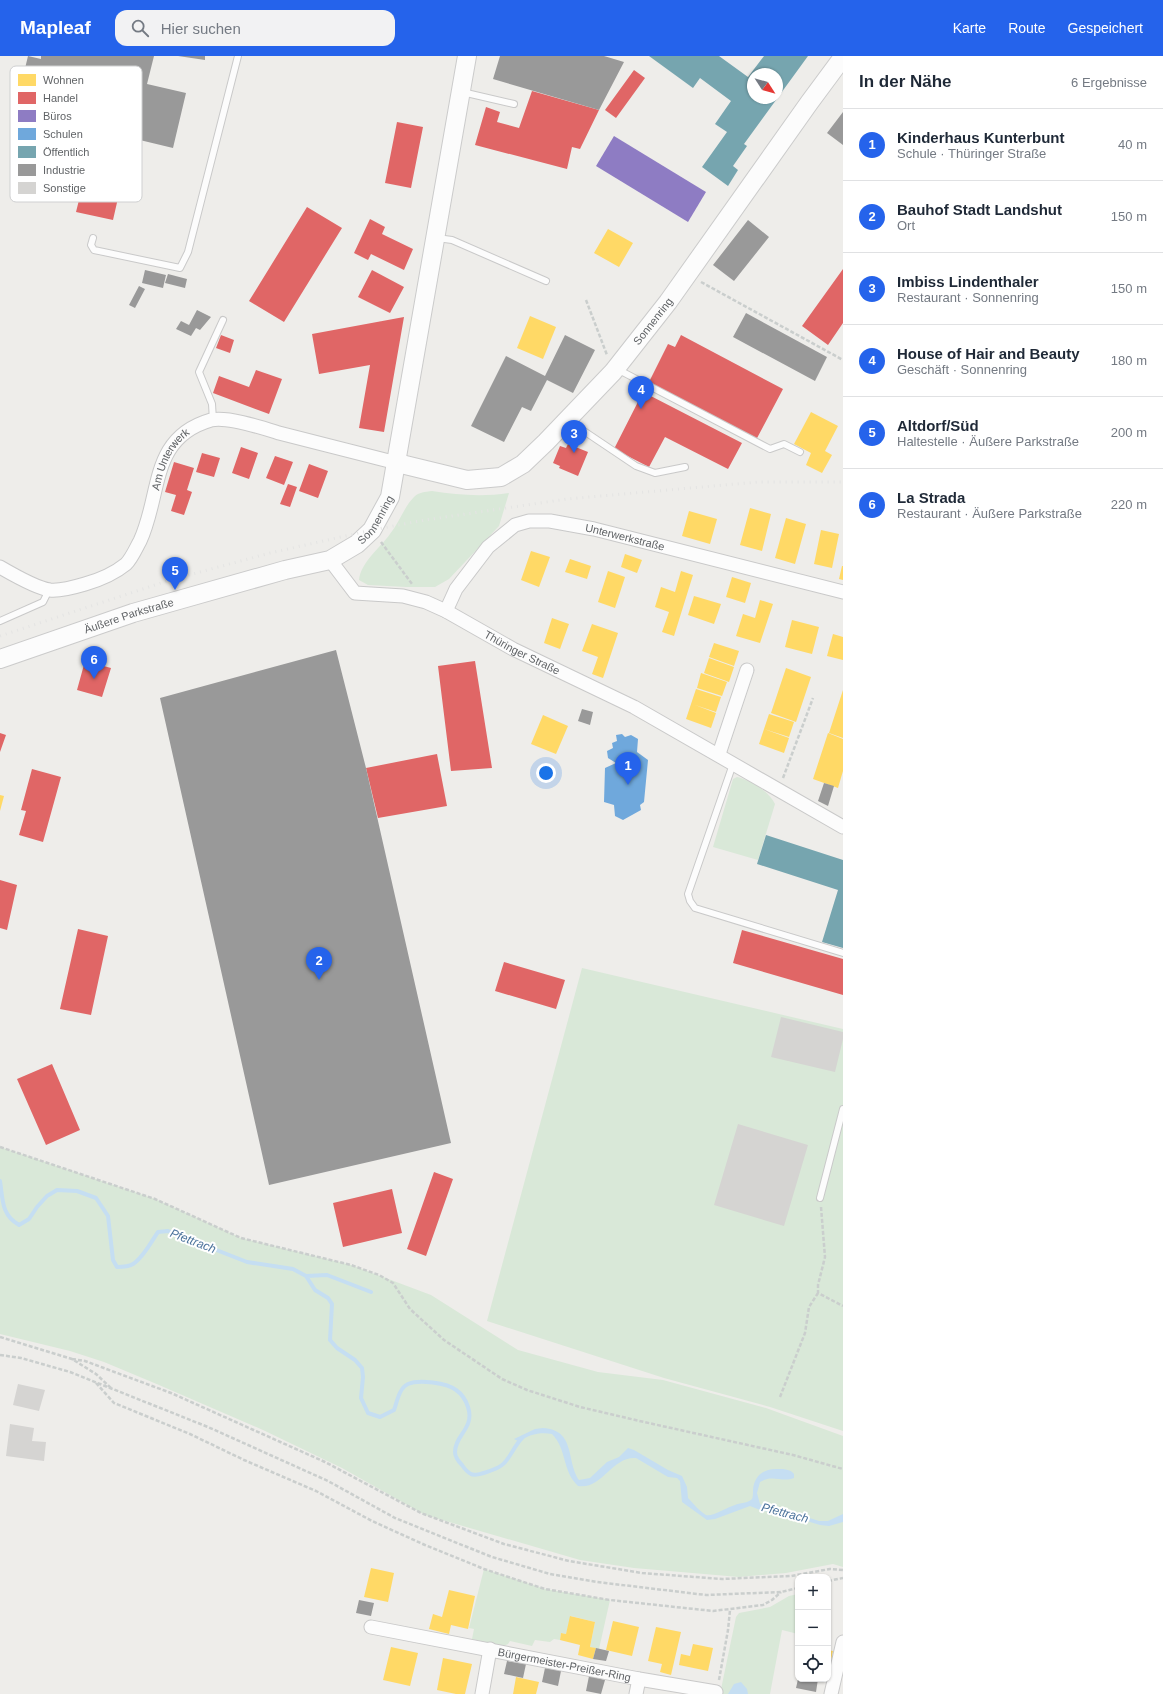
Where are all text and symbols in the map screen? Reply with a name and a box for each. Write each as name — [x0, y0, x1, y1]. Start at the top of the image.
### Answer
search box — [115, 10, 395, 46]
text: Mapleaf — [20, 17, 91, 38]
icon: search — [129, 17, 151, 39]
text: Hier suchen — [161, 20, 241, 37]
text: Karte — [953, 20, 986, 36]
text: Route — [1008, 20, 1046, 36]
text: Gespeichert — [1068, 20, 1143, 36]
legend — [10, 66, 142, 202]
north arrow — [747, 68, 783, 104]
text: In der Nähe — [859, 72, 952, 91]
text: Wohnen — [43, 74, 84, 86]
text: 6 Ergebnisse — [1071, 75, 1147, 90]
text: Handel — [43, 92, 78, 104]
text: Büros — [43, 110, 72, 122]
text: Schulen — [43, 128, 83, 140]
text: Kinderhaus Kunterbunt — [897, 129, 1065, 146]
text: 1 — [868, 137, 876, 152]
text: 40 m — [1118, 137, 1147, 152]
text: Öffentlich — [43, 146, 89, 158]
text: Schule · Thüringer Straße — [897, 146, 1046, 161]
text: Industrie — [43, 164, 85, 176]
text: Sonstige — [43, 182, 86, 194]
text: Bauhof Stadt Landshut — [897, 201, 1062, 218]
text: 2 — [868, 209, 876, 224]
text: 150 m — [1111, 209, 1147, 224]
text: Ort — [897, 218, 915, 233]
text: Imbiss Lindenthaler — [897, 273, 1039, 290]
text: 3 — [868, 281, 876, 296]
text: 150 m — [1111, 281, 1147, 296]
text: Restaurant · Sonnenring — [897, 290, 1039, 305]
street label: Sonnenring — [631, 296, 675, 347]
text: House of Hair and Beauty — [897, 345, 1080, 362]
text: 4 — [868, 353, 876, 368]
text: 180 m — [1111, 353, 1147, 368]
text: Geschäft · Sonnenring — [897, 362, 1027, 377]
pin: 4 — [628, 376, 654, 409]
text: Altdorf/Süd — [897, 417, 979, 434]
pin: 3 — [561, 420, 587, 453]
street label: Am Unterwerk — [149, 425, 192, 491]
text: 5 — [868, 425, 876, 440]
text: 200 m — [1111, 425, 1147, 440]
text: Haltestelle · Äußere Parkstraße — [897, 434, 1079, 449]
text: La Strada — [897, 489, 965, 506]
street label: Sonnenring — [355, 493, 396, 547]
text: 6 — [868, 497, 876, 512]
text: 220 m — [1111, 497, 1147, 512]
text: Restaurant · Äußere Parkstraße — [897, 506, 1082, 521]
street label: Unterwerkstraße — [584, 522, 666, 553]
pin: 5 — [162, 557, 188, 590]
street label: Äußere Parkstraße — [83, 596, 175, 635]
street label: Thüringer Straße — [482, 628, 562, 677]
pin: 6 — [81, 646, 107, 679]
pin: 1 — [615, 752, 641, 785]
your location — [536, 763, 556, 783]
pin: 2 — [306, 947, 332, 980]
water label: Pfettrach — [168, 1226, 218, 1256]
water label: Pfettrach — [760, 1500, 810, 1526]
map controls — [795, 1574, 831, 1682]
button: + — [795, 1574, 831, 1610]
button: − — [795, 1610, 831, 1646]
street label: Bürgermeister-Preißer-Ring — [497, 1646, 632, 1683]
button: locate — [795, 1646, 831, 1682]

